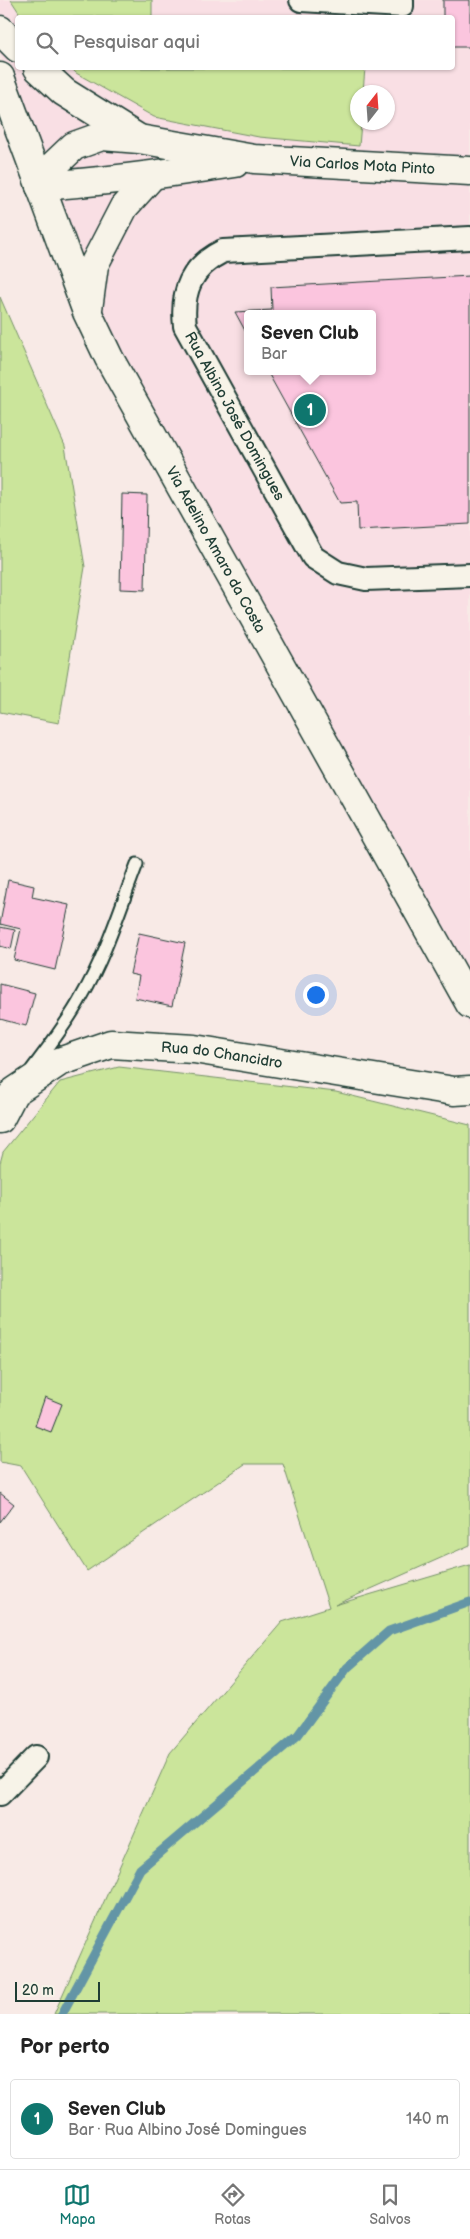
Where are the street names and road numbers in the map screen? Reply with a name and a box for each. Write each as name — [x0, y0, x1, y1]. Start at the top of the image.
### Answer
street label: Via Carlos Mota Pinto — [289, 152, 436, 179]
street label: Rua Albino José Domingues — [181, 328, 289, 504]
street label: Via Adelino Amaro da Costa — [162, 463, 270, 636]
street label: Rua do Chancidro — [161, 1038, 284, 1073]

